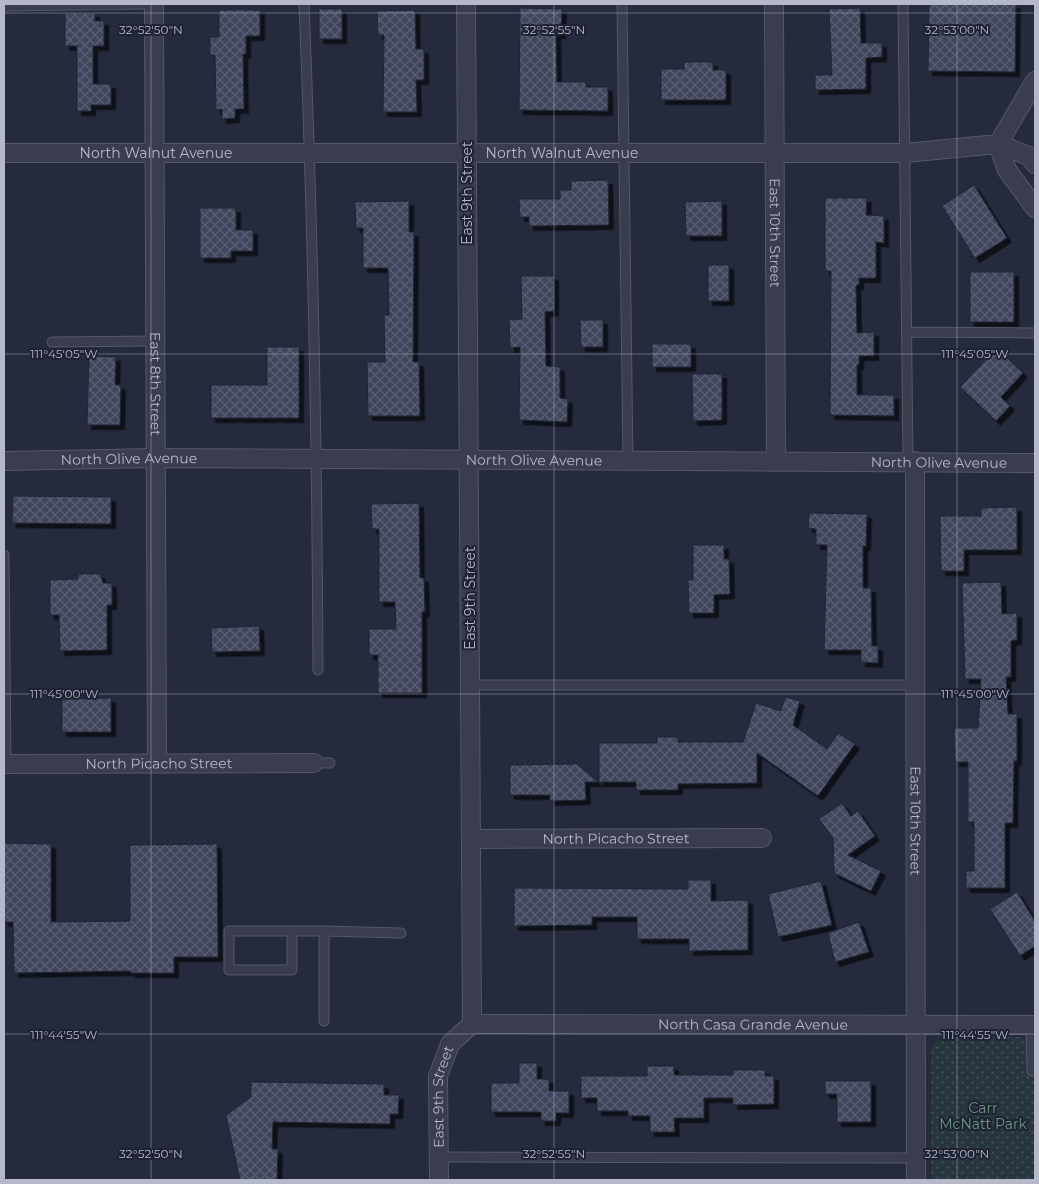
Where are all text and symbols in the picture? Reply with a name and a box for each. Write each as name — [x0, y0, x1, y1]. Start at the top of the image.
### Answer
text: 32°52'50"N — [119, 22, 183, 37]
text: 32°52'55"N — [523, 22, 585, 37]
text: 32°53'00"N — [925, 22, 989, 37]
street label: East 9th Street — [458, 141, 476, 245]
street label: North Walnut Avenue — [80, 144, 232, 162]
street label: North Walnut Avenue — [486, 144, 638, 162]
street label: East 10th Street — [766, 178, 784, 288]
street label: East 8th Street — [146, 332, 165, 436]
text: 111°45'05"W — [30, 346, 98, 361]
text: 111°45'05"W — [941, 346, 1009, 361]
street label: North Olive Avenue — [61, 449, 197, 469]
street label: North Olive Avenue — [466, 451, 602, 470]
street label: North Olive Avenue — [871, 453, 1007, 472]
street label: East 9th Street — [461, 546, 479, 650]
text: 111°45'00"W — [30, 686, 98, 701]
text: 111°45'00"W — [941, 686, 1009, 701]
street label: North Picacho Street — [86, 754, 233, 773]
street label: East 10th Street — [906, 766, 925, 876]
street label: North Picacho Street — [543, 829, 690, 848]
street label: North Casa Grande Avenue — [658, 1015, 848, 1034]
text: 111°44'55"W — [31, 1027, 97, 1042]
text: 111°44'55"W — [942, 1027, 1008, 1042]
street label: East 9th Street — [429, 1043, 458, 1148]
park label: Carr McNatt Park — [939, 1099, 1027, 1133]
text: 32°52'50"N — [119, 1146, 183, 1161]
text: 32°52'55"N — [523, 1146, 585, 1161]
text: 32°53'00"N — [925, 1146, 989, 1161]

